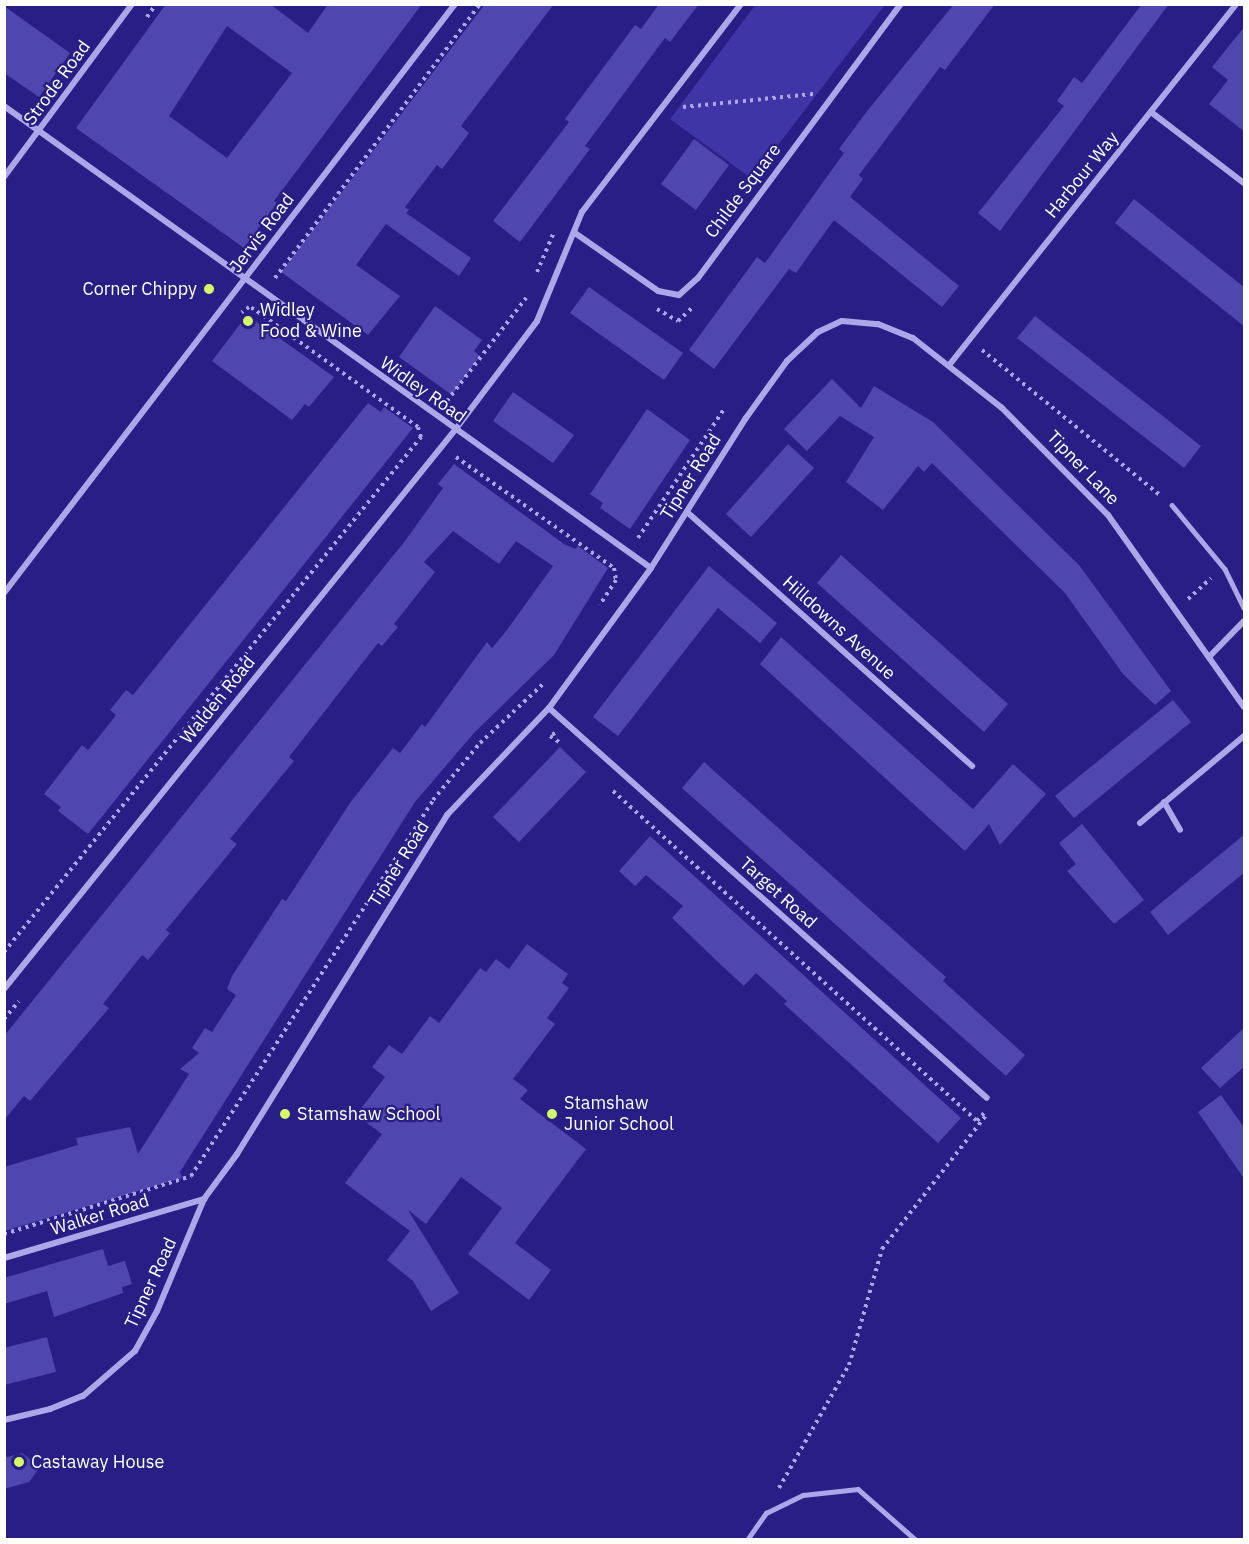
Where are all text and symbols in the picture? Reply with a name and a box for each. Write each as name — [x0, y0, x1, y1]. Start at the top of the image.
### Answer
street label: Strode Road — [19, 36, 95, 130]
street label: Harbour Way — [1041, 127, 1123, 223]
street label: Childe Square — [701, 140, 785, 242]
street label: Jervis Road — [225, 189, 299, 277]
place label: Corner Chippy — [83, 278, 197, 300]
marker: Corner Chippy — [202, 282, 216, 296]
place label: Widley Food & Wine — [260, 300, 362, 342]
marker: Widley Food & Wine — [241, 314, 255, 328]
street label: Widley Road — [376, 352, 470, 428]
street label: Tipner Lane — [1042, 426, 1124, 510]
street label: Tipner Road — [656, 430, 726, 524]
street label: Hilldowns Avenue — [778, 572, 900, 684]
street label: Walden Road — [176, 652, 260, 748]
street label: Tipner Road — [364, 817, 434, 911]
street label: Target Road — [735, 853, 821, 933]
place label: Stamshaw Junior School — [564, 1093, 674, 1136]
place label: Stamshaw School — [297, 1103, 441, 1125]
marker: Stamshaw School — [278, 1107, 292, 1121]
marker: Stamshaw Junior School — [545, 1107, 559, 1121]
street label: Walker Road — [48, 1190, 152, 1240]
street label: Tipner Road — [121, 1234, 181, 1332]
place label: Castaway House — [31, 1451, 164, 1473]
marker: Castaway House — [12, 1455, 26, 1469]

